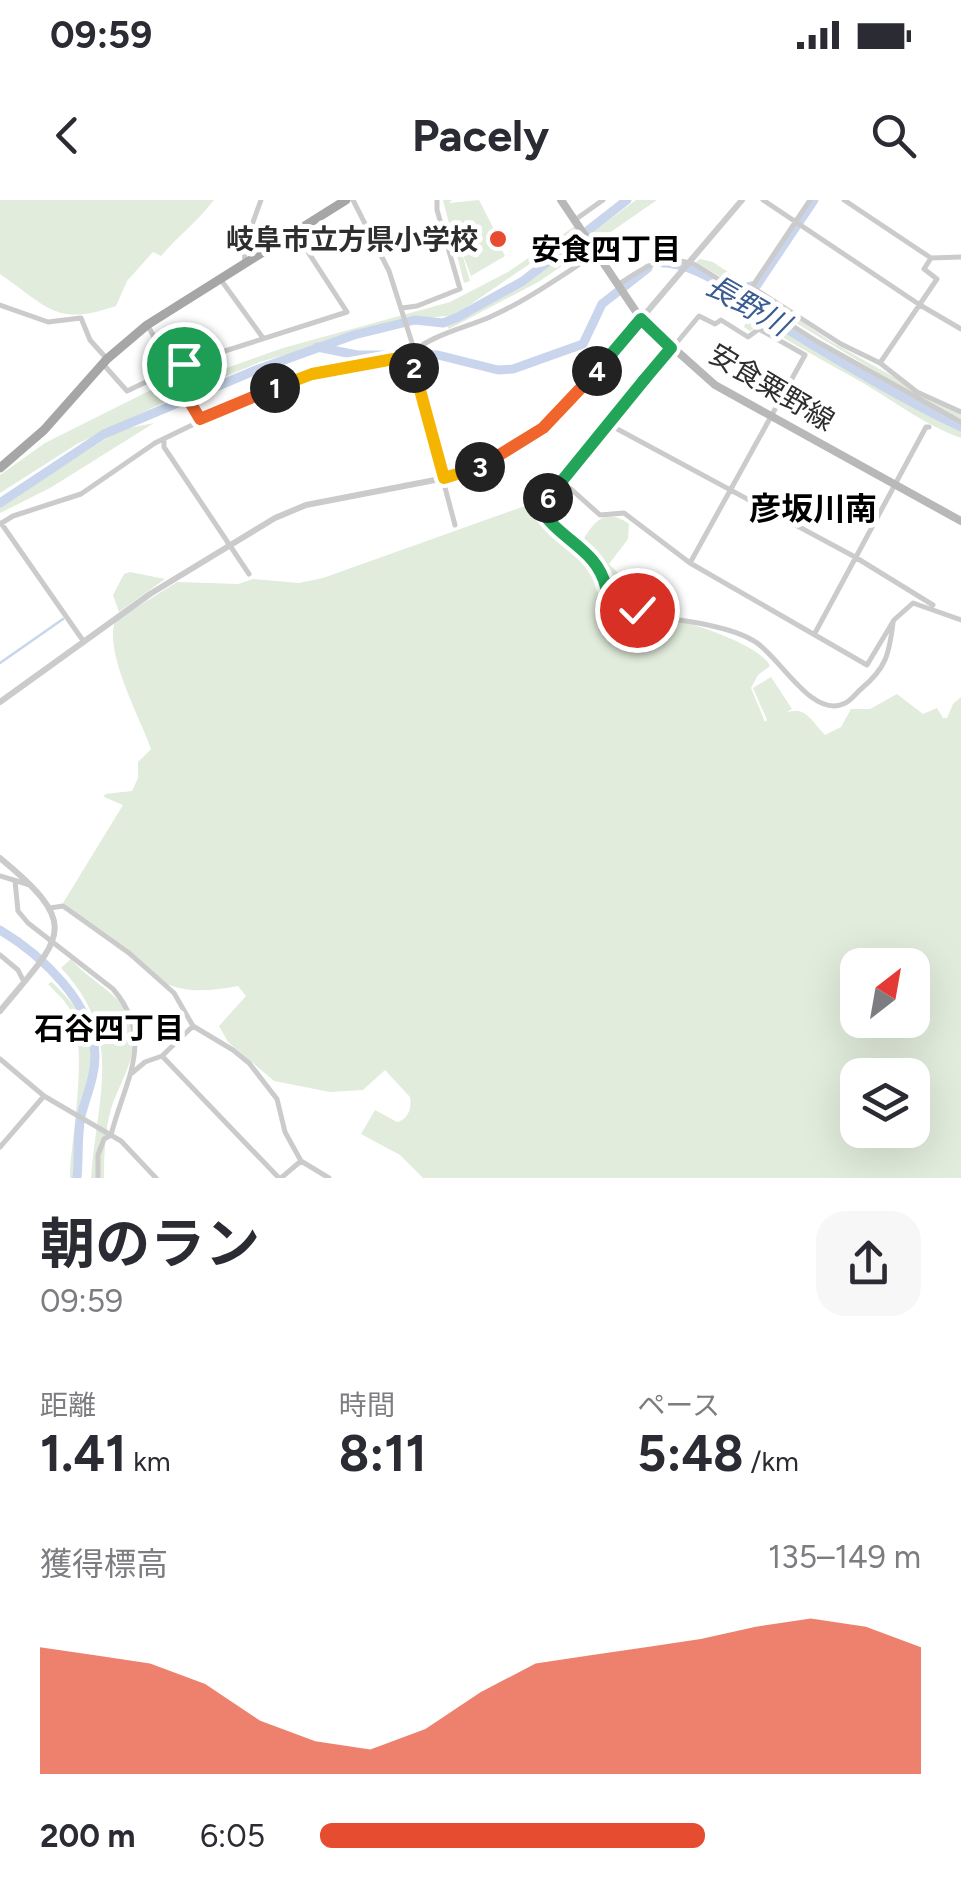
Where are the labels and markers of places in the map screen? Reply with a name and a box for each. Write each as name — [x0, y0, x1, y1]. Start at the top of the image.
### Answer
place label: 岐阜市立方県小学校 — [226, 222, 478, 256]
marker: 岐阜市立方県小学校 — [487, 228, 509, 250]
pin — [142, 322, 227, 407]
pin: 2 — [389, 343, 439, 393]
pin: 4 — [572, 346, 622, 396]
pin: 1 — [250, 363, 300, 413]
pin: 3 — [455, 442, 505, 492]
pin: 6 — [523, 473, 573, 523]
pin — [595, 568, 680, 653]

